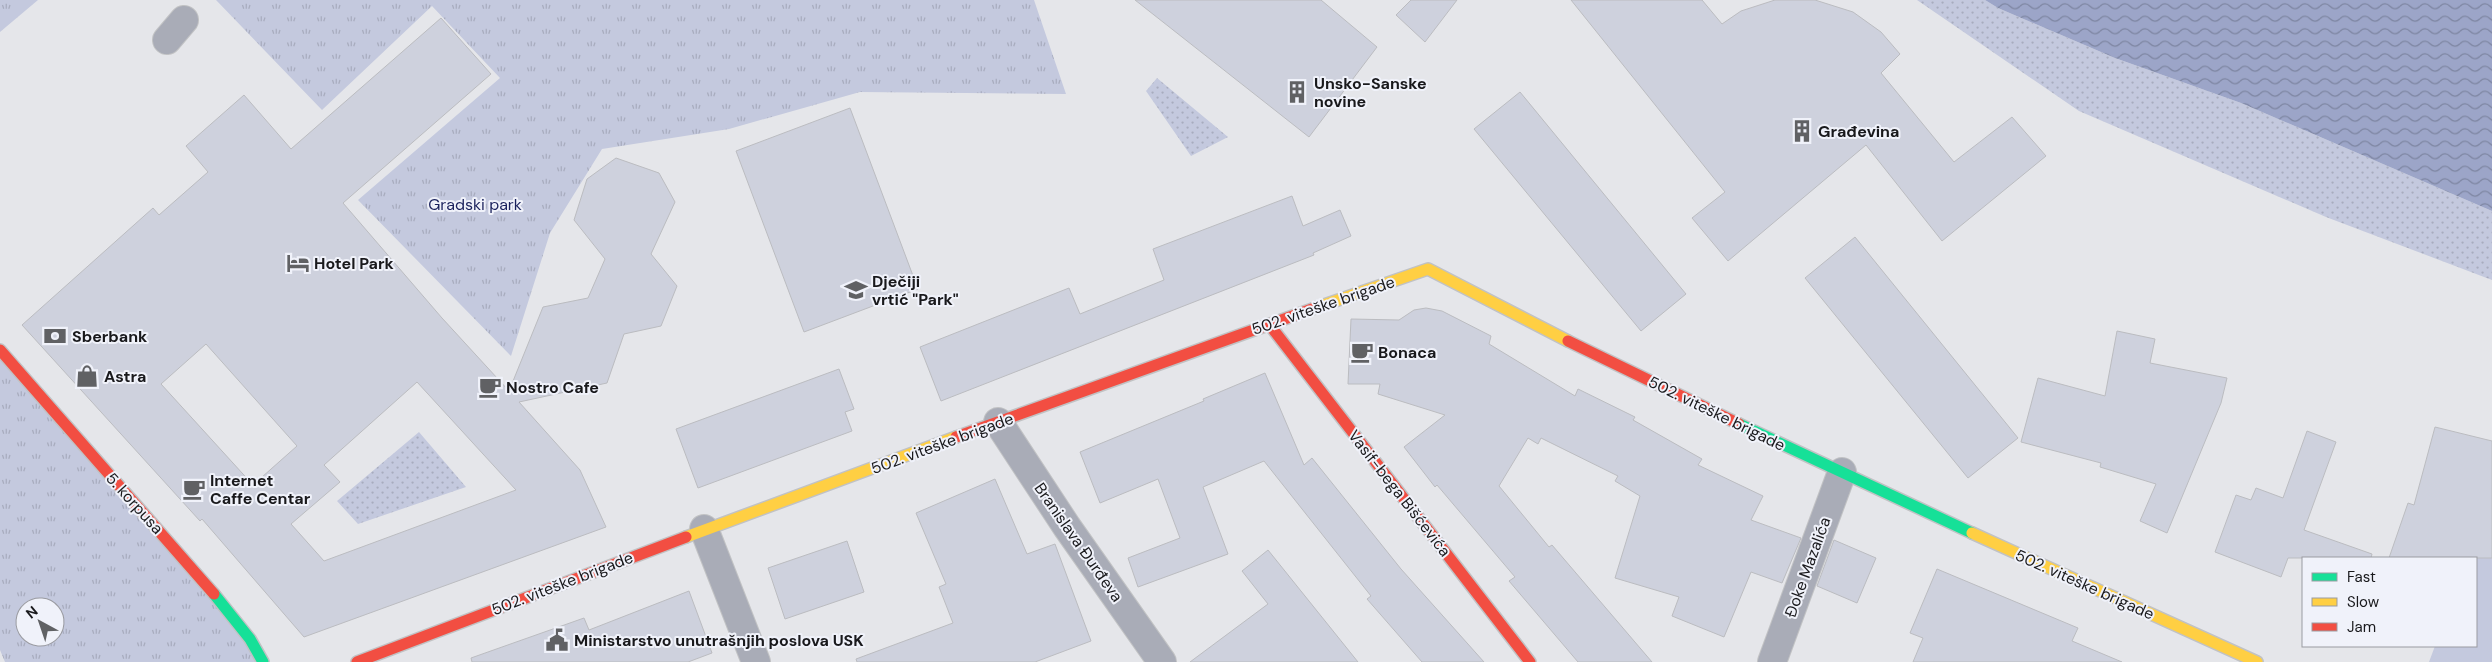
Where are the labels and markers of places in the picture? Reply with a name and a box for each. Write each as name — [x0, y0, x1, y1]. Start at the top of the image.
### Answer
place label: Unsko-Sanske novine — [1314, 73, 1427, 112]
building icon: Unsko-Sanske novine — [1284, 79, 1310, 105]
building icon: Građevina — [1789, 118, 1815, 144]
place label: Građevina — [1818, 121, 1899, 142]
hotel icon: Hotel Park — [285, 250, 311, 276]
place label: Hotel Park — [314, 253, 394, 274]
place label: Dječiji vrtić "Park" — [872, 271, 959, 310]
school or university icon: Dječiji vrtić "Park" — [843, 277, 869, 303]
bank icon: Sberbank — [42, 323, 68, 349]
place label: Sberbank — [72, 326, 148, 347]
cafe icon: Bonaca — [1349, 339, 1375, 365]
place label: Bonaca — [1378, 342, 1436, 363]
shop icon: Astra — [74, 363, 100, 389]
place label: Astra — [104, 366, 146, 387]
cafe icon: Nostro Cafe — [477, 374, 503, 400]
place label: Nostro Cafe — [506, 377, 599, 398]
place label: Internet Caffe Centar — [210, 470, 311, 509]
cafe icon: Internet Caffe Centar — [181, 476, 207, 502]
public building icon: Ministarstvo unutrašnjih poslova USK — [544, 627, 570, 653]
place label: Ministarstvo unutrašnjih poslova USK — [574, 630, 864, 651]

